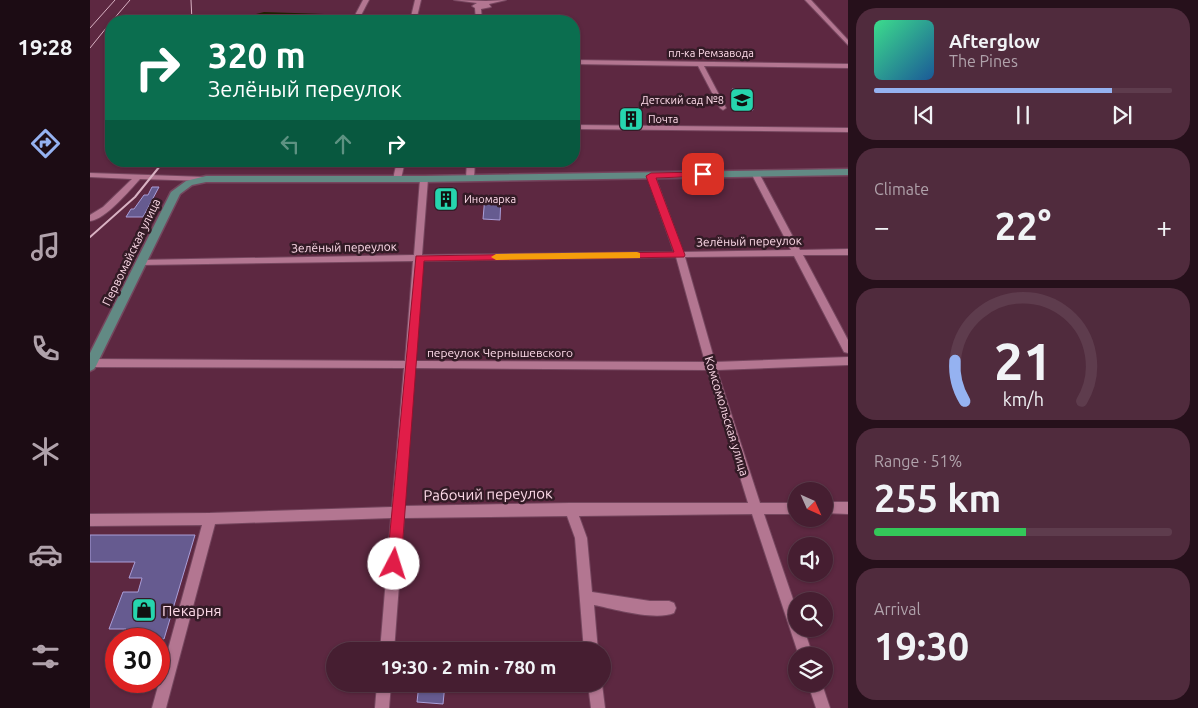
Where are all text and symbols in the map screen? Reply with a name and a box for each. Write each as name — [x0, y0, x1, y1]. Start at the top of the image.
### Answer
text: Afterglow — [949, 30, 1040, 52]
text: 19:28 — [17, 34, 73, 59]
icon: right — [125, 35, 190, 100]
text: 320 m — [208, 35, 306, 75]
street label: пл-ка Ремзавода — [668, 47, 754, 59]
text: The Pines — [949, 52, 1018, 70]
text: Зелёный переулок — [208, 76, 402, 101]
school or university icon: Детский сад №8 — [729, 87, 755, 113]
place label: Детский сад №8 — [641, 94, 724, 106]
icon: previous — [910, 101, 938, 129]
icon: pause — [1009, 101, 1037, 129]
icon: next — [1108, 101, 1136, 129]
building icon: Почта — [618, 106, 644, 132]
place label: Почта — [648, 113, 678, 125]
icon: directions — [28, 126, 63, 161]
icon: left — [276, 130, 304, 158]
icon: ahead — [329, 130, 357, 158]
icon: right — [382, 130, 410, 158]
pin — [682, 153, 724, 195]
icon: arrive — [689, 160, 717, 188]
text: Climate — [874, 180, 929, 198]
building icon: Иномарка — [433, 186, 459, 212]
place label: Иномарка — [464, 193, 516, 205]
street label: Первомайская улица — [99, 196, 163, 308]
text: 22° — [995, 205, 1051, 247]
text: − — [874, 211, 890, 242]
text: + — [1156, 211, 1172, 242]
icon: music — [28, 229, 63, 264]
street label: Зелёный переулок — [696, 234, 802, 248]
street label: Зелёный переулок — [291, 240, 397, 254]
icon: phone — [28, 331, 63, 366]
text: 21 — [994, 332, 1052, 390]
street label: переулок Чернышевского — [427, 346, 573, 359]
street label: Комсомольская улица — [703, 355, 751, 477]
text: km/h — [1002, 389, 1044, 409]
icon: climate — [28, 434, 63, 469]
text: Range · 51% — [874, 452, 962, 470]
text: 255 km — [874, 477, 1001, 519]
north arrow — [788, 482, 832, 528]
map controls — [788, 482, 833, 692]
street label: Рабочий переулок — [423, 484, 553, 504]
icon: car — [28, 537, 63, 572]
position arrow — [367, 537, 419, 589]
button: sound — [788, 537, 833, 582]
button: search — [788, 592, 833, 637]
shop icon: Пекарня — [131, 597, 157, 623]
text: Arrival — [874, 600, 921, 618]
place label: Пекарня — [162, 602, 222, 619]
text: 19:30 — [874, 625, 969, 667]
speed limit sign: 30 — [105, 628, 170, 693]
icon: filters — [28, 639, 63, 674]
button: layers — [788, 647, 833, 692]
text: 19:30 · 2 min · 780 m — [381, 656, 556, 678]

